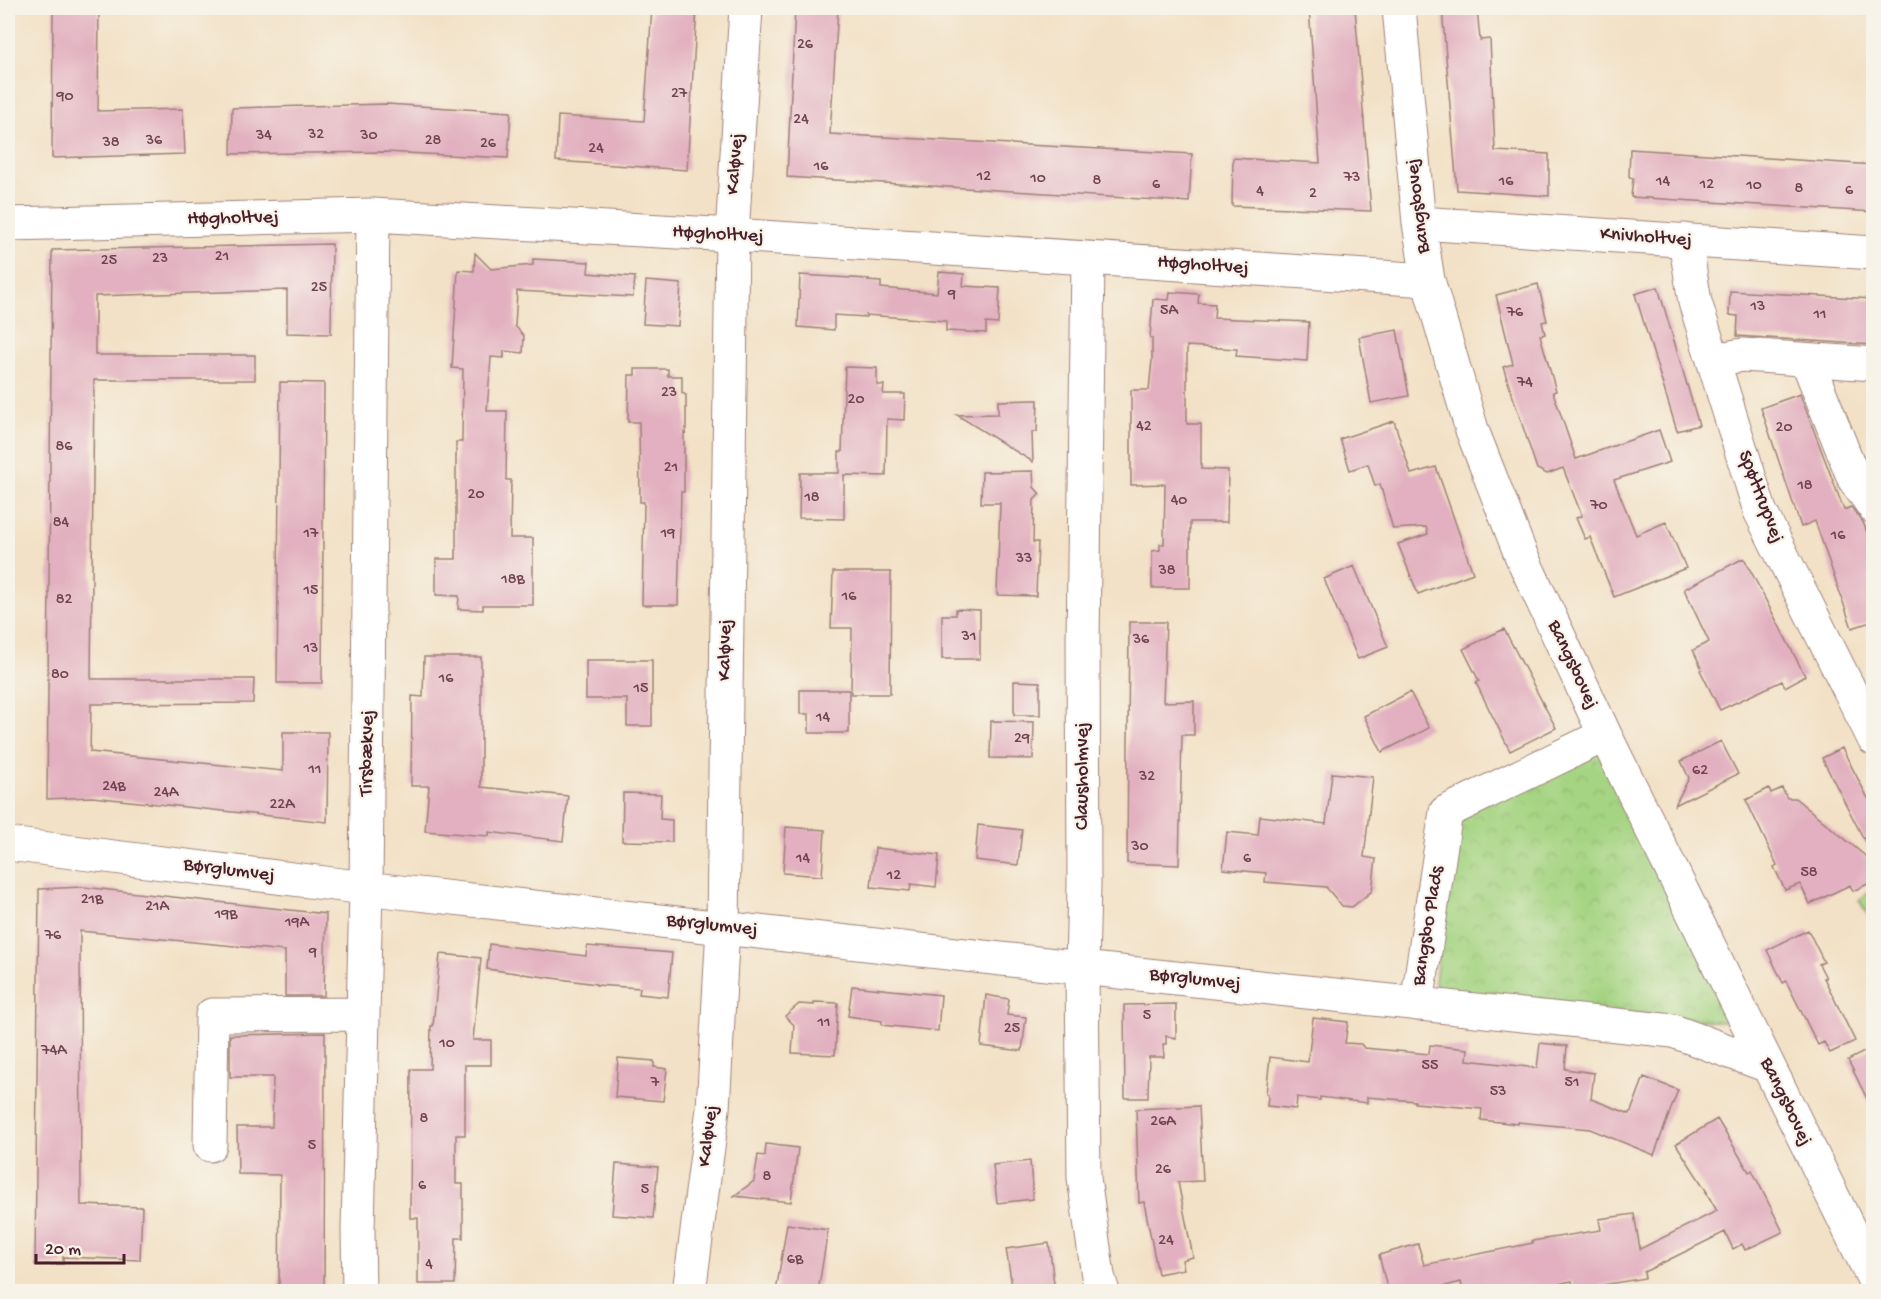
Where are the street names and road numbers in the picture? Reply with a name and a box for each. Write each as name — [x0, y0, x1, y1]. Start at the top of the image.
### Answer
street label: Kaløvej — [722, 132, 750, 196]
street label: Bangsbovej — [1402, 157, 1436, 256]
street label: Høgholtvej — [187, 207, 279, 231]
street label: Høgholtvej — [672, 221, 764, 249]
street label: Knivholtvej — [1599, 223, 1693, 253]
street label: Høgholtvej — [1156, 251, 1250, 281]
street label: Spøttrupvej — [1732, 448, 1788, 546]
street label: Bangsbovej — [1541, 616, 1603, 713]
street label: Kaløvej — [714, 619, 738, 681]
street label: Tirsbækvej — [356, 710, 380, 797]
street label: Clausholmvej — [1072, 722, 1095, 830]
street label: Børglumvej — [181, 854, 276, 888]
street label: Bangsbo Plads — [1408, 864, 1450, 988]
street label: Børglumvej — [664, 910, 759, 942]
street label: Børglumvej — [1147, 964, 1242, 996]
street label: Bangsbovej — [1753, 1053, 1816, 1150]
street label: Kaløvej — [694, 1104, 724, 1168]

